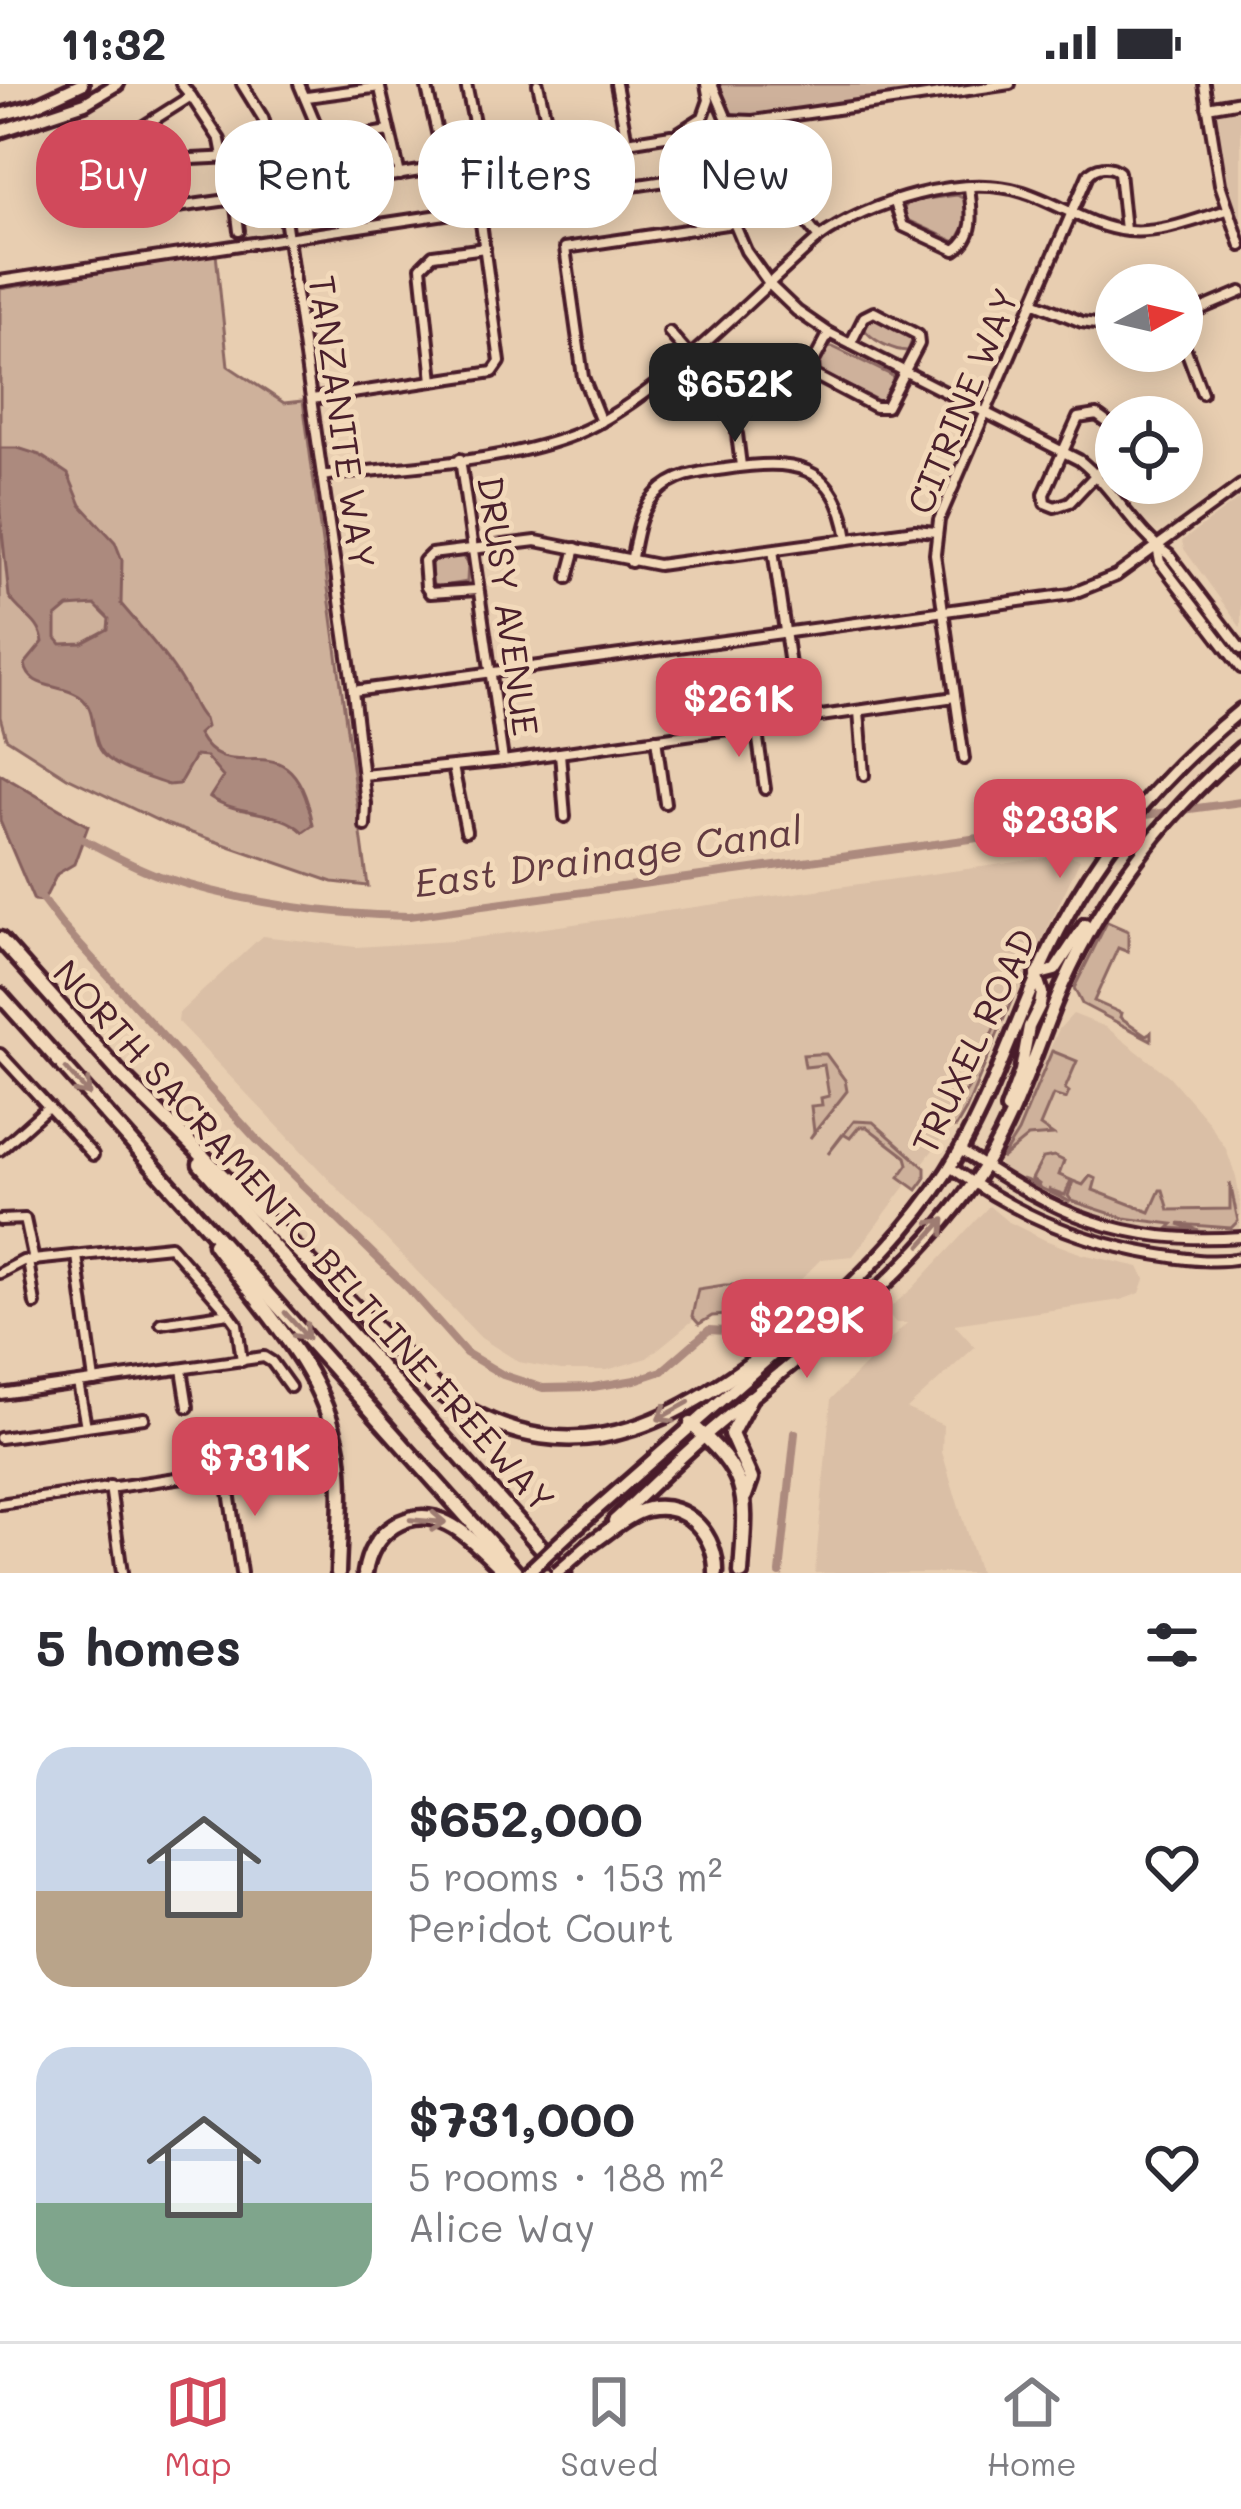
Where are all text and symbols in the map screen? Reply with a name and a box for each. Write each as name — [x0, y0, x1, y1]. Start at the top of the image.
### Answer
text: 11:32 — [60, 13, 166, 71]
chip: Buy — [36, 120, 191, 228]
chip: Rent — [215, 120, 394, 228]
chip: Filters — [418, 120, 635, 228]
chip: New — [659, 120, 832, 228]
north arrow — [1095, 264, 1203, 372]
map controls — [1095, 264, 1203, 504]
street label: TANZANITE WAY — [300, 272, 387, 571]
street label: CITRINE WAY — [895, 281, 1028, 520]
pin: $652K — [651, 343, 819, 445]
text: $652K — [676, 356, 794, 407]
button: locate — [1095, 396, 1203, 504]
street label: DRUSY AVENUE — [468, 473, 551, 739]
pin: $261K — [655, 658, 823, 760]
text: $261K — [683, 671, 795, 722]
pin: $233K — [976, 779, 1144, 881]
text: $233K — [1001, 792, 1119, 843]
water label: East Drainage Canal — [411, 803, 805, 909]
street label: TRUXEL ROAD — [900, 920, 1045, 1161]
street label: NORTH SACRAMENTO BELTLINE FREEWAY — [44, 949, 566, 1521]
one-way arrow — [64, 1067, 91, 1097]
one-way arrow — [919, 1218, 946, 1248]
pin: $229K — [723, 1279, 891, 1381]
text: $229K — [749, 1292, 865, 1343]
one-way arrow — [283, 1311, 310, 1341]
one-way arrow — [656, 1400, 691, 1424]
pin: $731K — [171, 1417, 339, 1519]
text: $731K — [199, 1430, 311, 1481]
one-way arrow — [408, 1509, 447, 1532]
text: 5 homes — [36, 1612, 241, 1679]
icon: filters — [1139, 1612, 1205, 1678]
text: $652,000 — [408, 1783, 643, 1850]
icon: home — [132, 1795, 276, 1939]
icon: heart — [1139, 1834, 1205, 1900]
text: 5 rooms · 153 m² — [408, 1850, 722, 1901]
text: Peridot Court — [408, 1901, 674, 1952]
text: $731,000 — [408, 2083, 635, 2150]
icon: home — [132, 2095, 276, 2239]
icon: heart — [1139, 2134, 1205, 2200]
text: 5 rooms · 188 m² — [408, 2150, 724, 2201]
text: Alice Way — [408, 2201, 595, 2252]
tab: Map — [164, 2369, 232, 2484]
tab: Saved — [560, 2369, 658, 2484]
tab: Home — [987, 2369, 1077, 2484]

